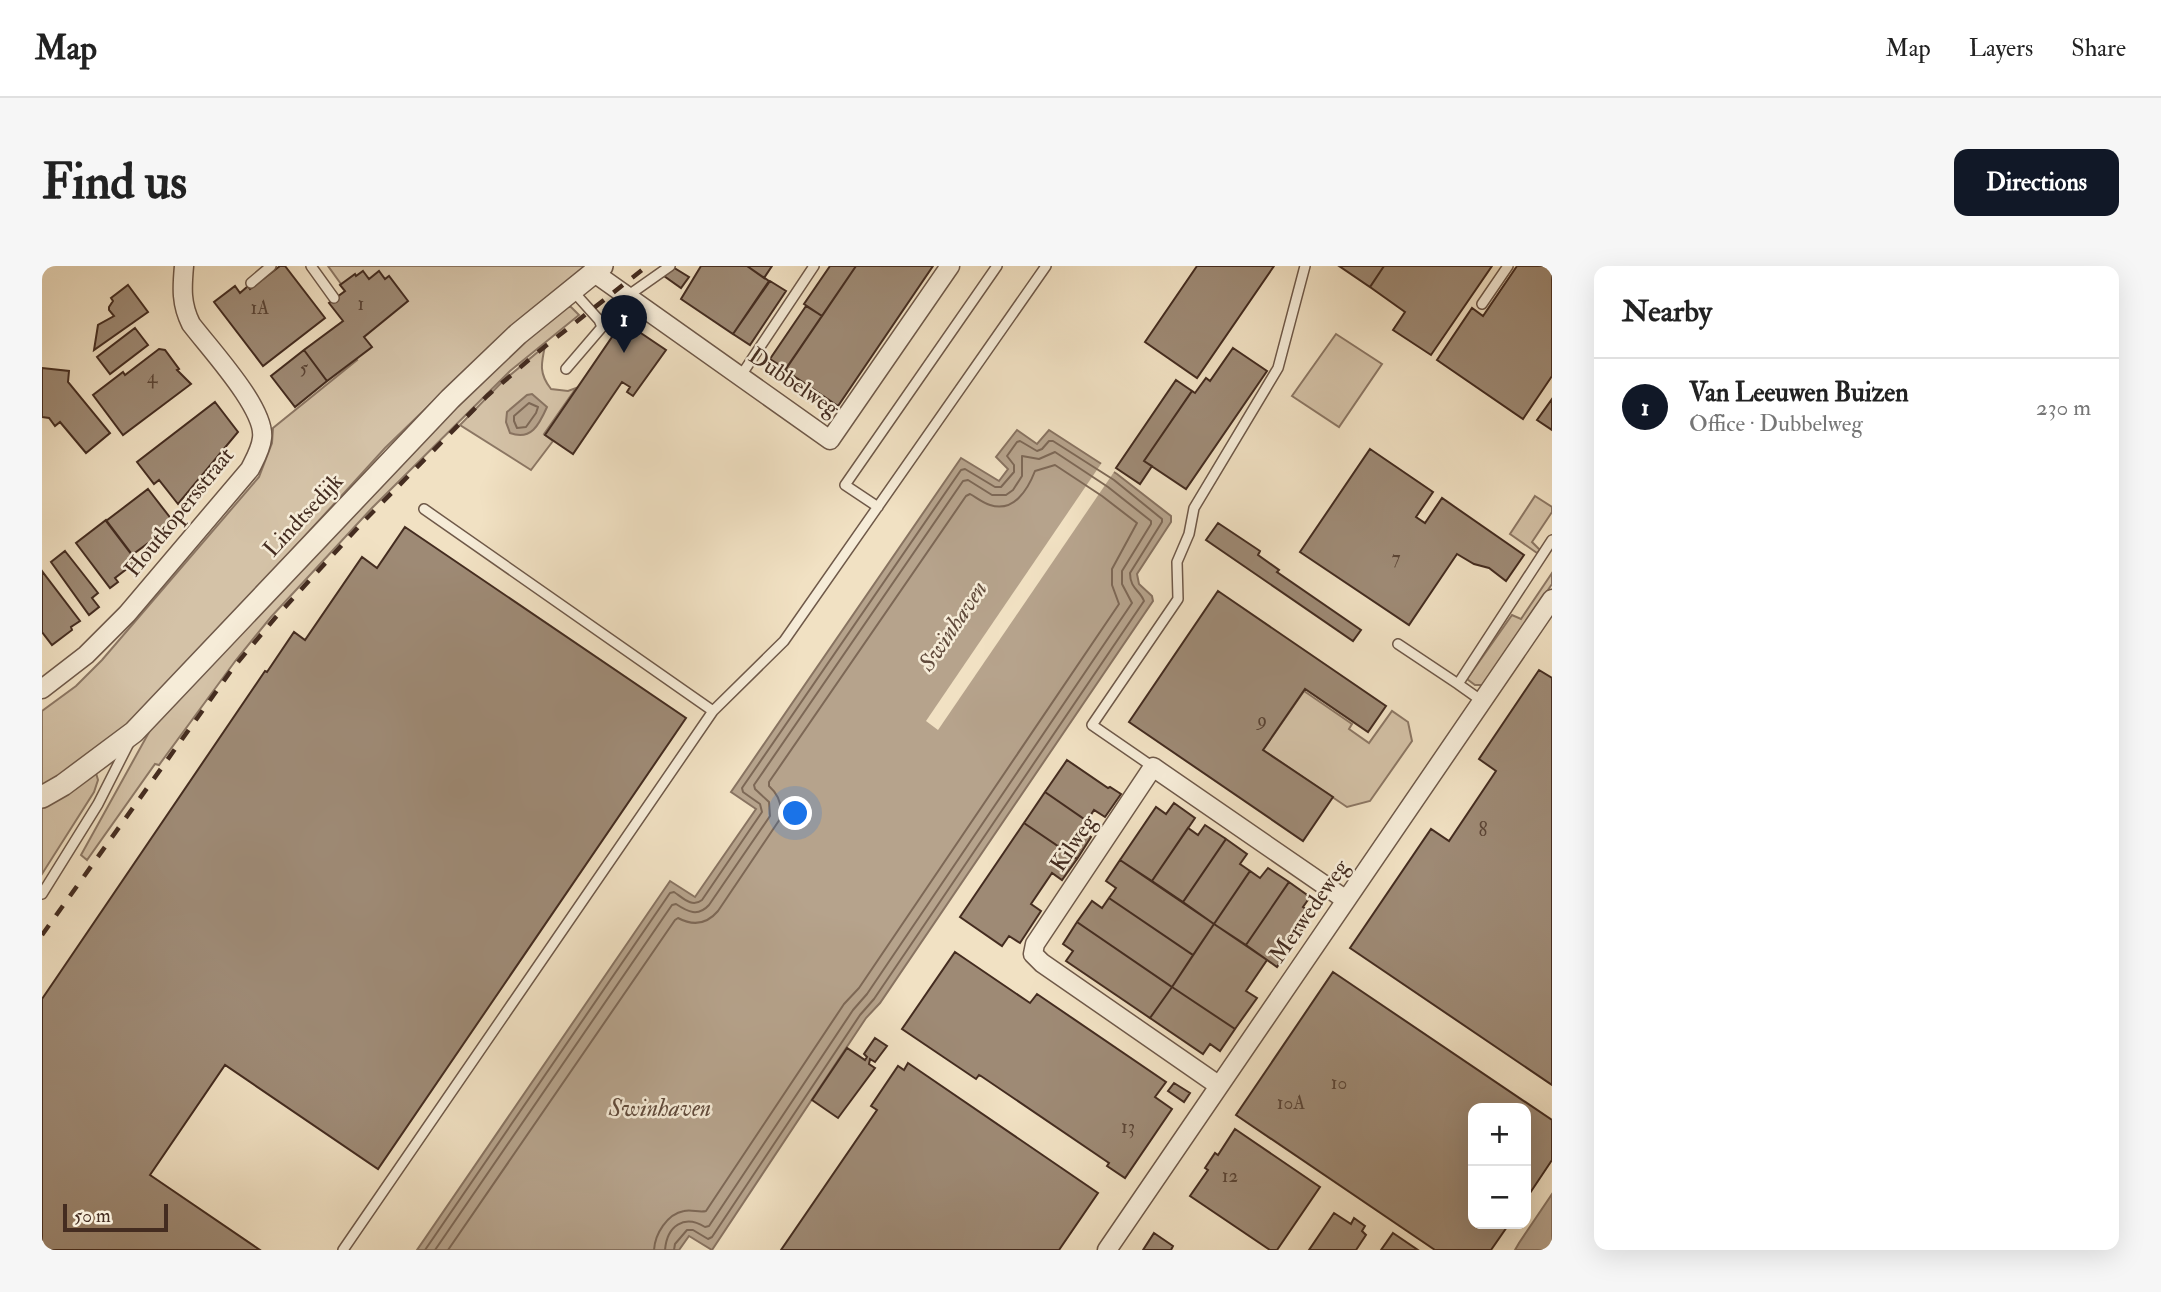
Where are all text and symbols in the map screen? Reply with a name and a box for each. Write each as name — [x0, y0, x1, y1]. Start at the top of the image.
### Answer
text: Map — [35, 28, 97, 69]
text: Map — [1886, 33, 1931, 64]
text: Layers — [1969, 33, 2033, 64]
text: Share — [2071, 33, 2126, 64]
button: Directions — [1954, 149, 2119, 216]
text: Find us — [42, 152, 187, 213]
house number: 1 — [358, 292, 364, 316]
text: Nearby — [1622, 293, 1712, 330]
pin: 1 — [601, 295, 647, 353]
house number: 1A — [251, 296, 269, 320]
street label: Dubbelweg — [743, 341, 846, 423]
house number: 5 — [300, 356, 309, 380]
house number: 4 — [147, 365, 158, 389]
text: Van Leeuwen Buizen — [1689, 377, 1909, 409]
text: 1 — [1641, 393, 1649, 422]
text: 230 m — [2036, 393, 2091, 422]
text: Office · Dubbelweg — [1689, 409, 1863, 438]
street label: Houtkopersstraat — [118, 441, 241, 583]
street label: Lindtsedijk — [257, 467, 349, 563]
house number: 7 — [1392, 546, 1401, 570]
water label: Swinhaven — [911, 575, 994, 678]
house number: 9 — [1255, 708, 1267, 732]
your location — [778, 796, 812, 830]
street label: Kilweg — [1043, 808, 1103, 877]
house number: 8 — [1479, 818, 1488, 842]
street label: Merwedeweg — [1263, 853, 1356, 968]
house number: 10 — [1331, 1071, 1347, 1095]
house number: 10A — [1277, 1091, 1305, 1115]
water label: Swinhaven — [608, 1093, 711, 1124]
map controls — [1468, 1103, 1531, 1229]
button: + — [1468, 1103, 1531, 1166]
house number: 13 — [1121, 1115, 1135, 1139]
house number: 12 — [1222, 1164, 1238, 1188]
button: − — [1468, 1166, 1531, 1229]
scale bar — [63, 1201, 168, 1233]
text: 50 m — [74, 1204, 111, 1228]

